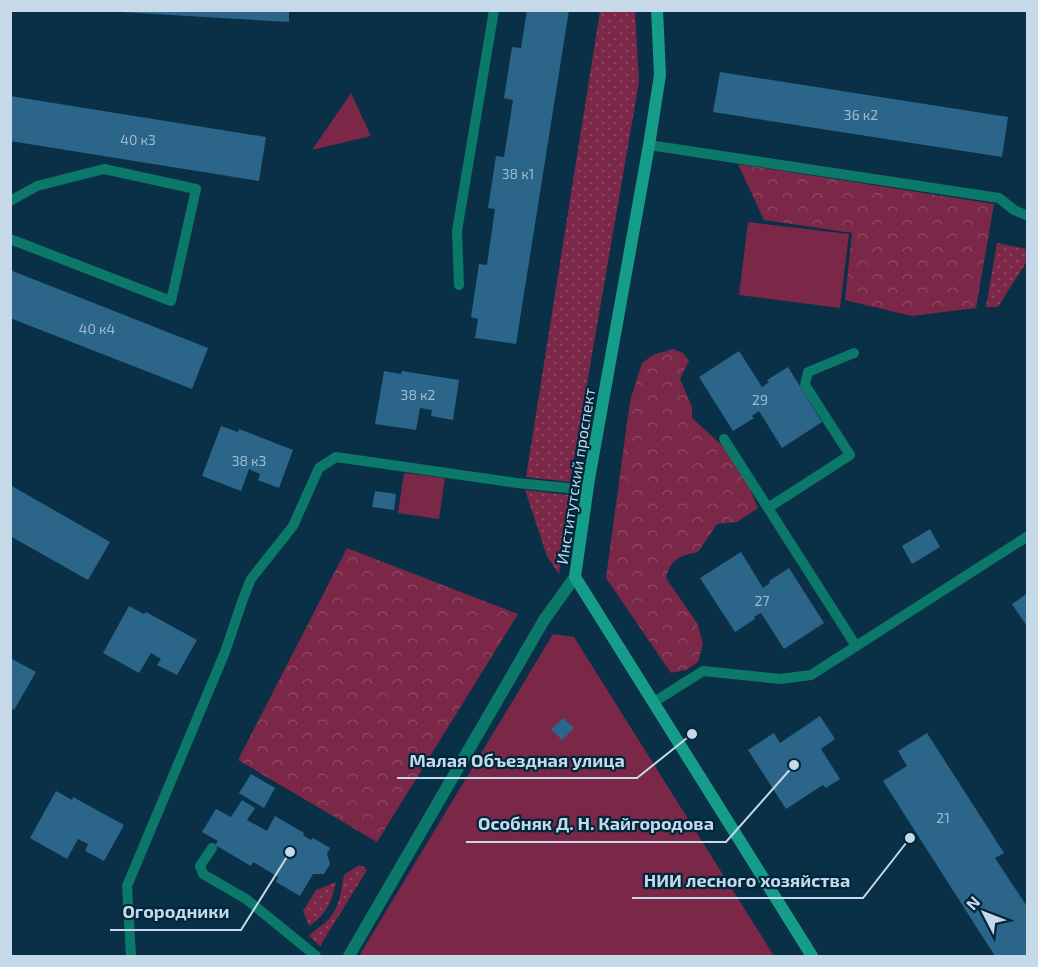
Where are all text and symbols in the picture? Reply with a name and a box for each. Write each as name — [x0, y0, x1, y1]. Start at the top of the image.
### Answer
house number: 36 к2 — [844, 106, 878, 123]
house number: 40 к3 — [120, 131, 156, 148]
house number: 38 к1 — [502, 165, 534, 182]
house number: 40 к4 — [79, 320, 115, 337]
house number: 38 к2 — [401, 386, 436, 403]
street label: Институтский проспект — [552, 386, 599, 566]
house number: 29 — [752, 391, 768, 408]
house number: 38 к3 — [232, 452, 266, 469]
house number: 27 — [754, 592, 770, 609]
callout: Малая Объездная улица — [397, 742, 637, 778]
text: Малая Объездная улица — [409, 749, 625, 771]
callout: Особняк Д. Н. Кайгородова — [466, 806, 726, 842]
house number: 21 — [936, 809, 950, 826]
text: Особняк Д. Н. Кайгородова — [478, 812, 714, 834]
callout: НИИ лесного хозяйства — [632, 862, 863, 898]
text: НИИ лесного хозяйства — [644, 869, 850, 891]
north arrow — [954, 883, 1014, 943]
text: N — [962, 892, 983, 913]
callout: Огородники — [110, 894, 241, 930]
text: Огородники — [122, 900, 230, 922]

